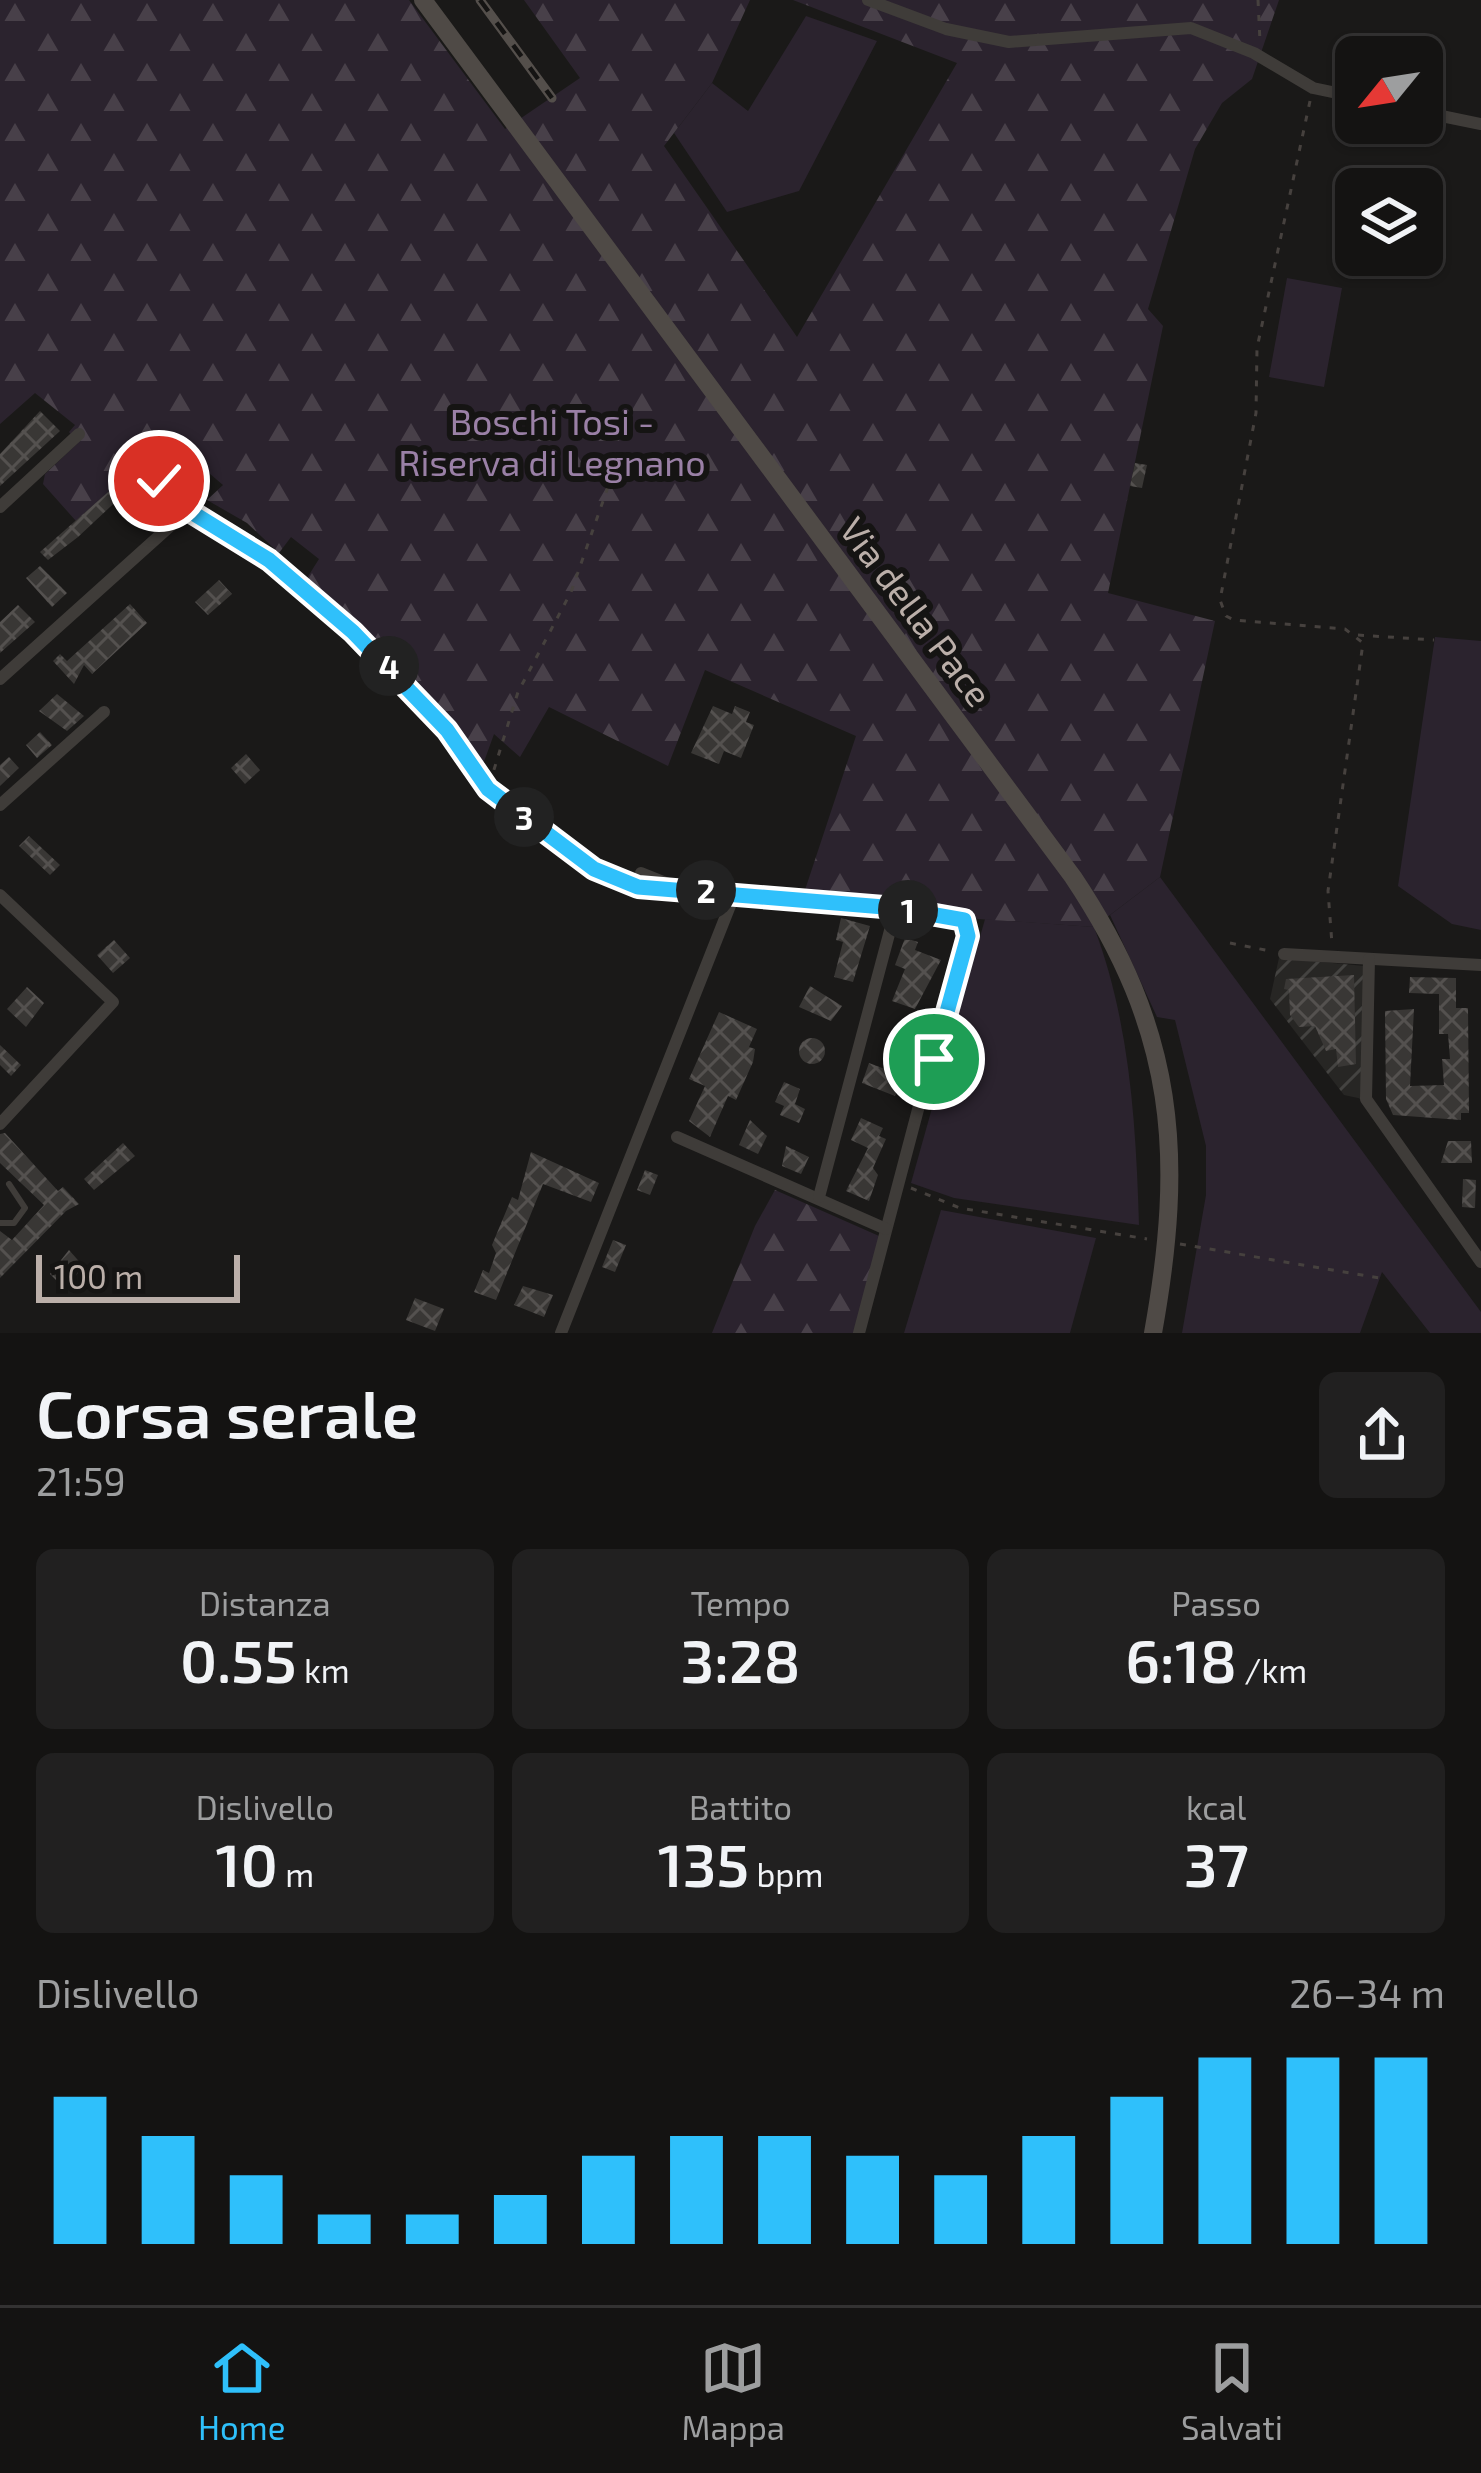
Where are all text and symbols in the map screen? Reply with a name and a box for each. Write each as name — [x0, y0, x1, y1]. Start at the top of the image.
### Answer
north arrow — [1335, 36, 1443, 144]
map controls — [1335, 36, 1443, 276]
button: layers — [1335, 168, 1443, 276]
park label: Boschi Tosi - Riserva di Legnano — [398, 399, 706, 483]
pin — [108, 430, 210, 532]
icon: check — [126, 448, 192, 514]
street label: Via della Pace — [832, 508, 1002, 714]
pin: 4 — [359, 636, 419, 696]
text: 4 — [378, 646, 400, 686]
pin: 3 — [494, 787, 554, 847]
text: 3 — [515, 797, 533, 837]
pin: 2 — [676, 860, 736, 920]
text: 2 — [696, 870, 716, 910]
pin: 1 — [878, 880, 938, 940]
text: 1 — [901, 890, 915, 930]
pin — [883, 1008, 985, 1110]
icon: arrive — [901, 1026, 967, 1092]
scale bar — [36, 1249, 240, 1302]
text: 100 m — [54, 1256, 143, 1296]
text: Corsa serale — [36, 1372, 418, 1451]
button: share — [1319, 1372, 1445, 1498]
text: 21:59 — [36, 1457, 126, 1504]
text: Distanza — [199, 1583, 331, 1623]
text: Tempo — [690, 1583, 790, 1623]
text: Passo — [1171, 1583, 1261, 1623]
text: 0.55 — [180, 1623, 297, 1695]
text: 3:28 — [681, 1623, 800, 1695]
text: 6:18 — [1125, 1623, 1237, 1695]
text: km — [297, 1650, 350, 1690]
text: /km — [1237, 1650, 1307, 1690]
text: Dislivello — [196, 1787, 334, 1827]
text: Battito — [689, 1787, 792, 1827]
text: kcal — [1186, 1787, 1246, 1827]
text: 10 — [216, 1827, 278, 1899]
text: 135 — [658, 1827, 749, 1899]
text: 37 — [1184, 1827, 1249, 1899]
text: m — [278, 1854, 314, 1894]
text: bpm — [749, 1854, 823, 1894]
text: Dislivello — [36, 1969, 199, 2016]
text: 26–34 m — [1289, 1969, 1445, 2016]
tab: Home — [198, 2335, 285, 2447]
tab: Mappa — [682, 2335, 785, 2447]
tab: Salvati — [1181, 2335, 1283, 2447]

